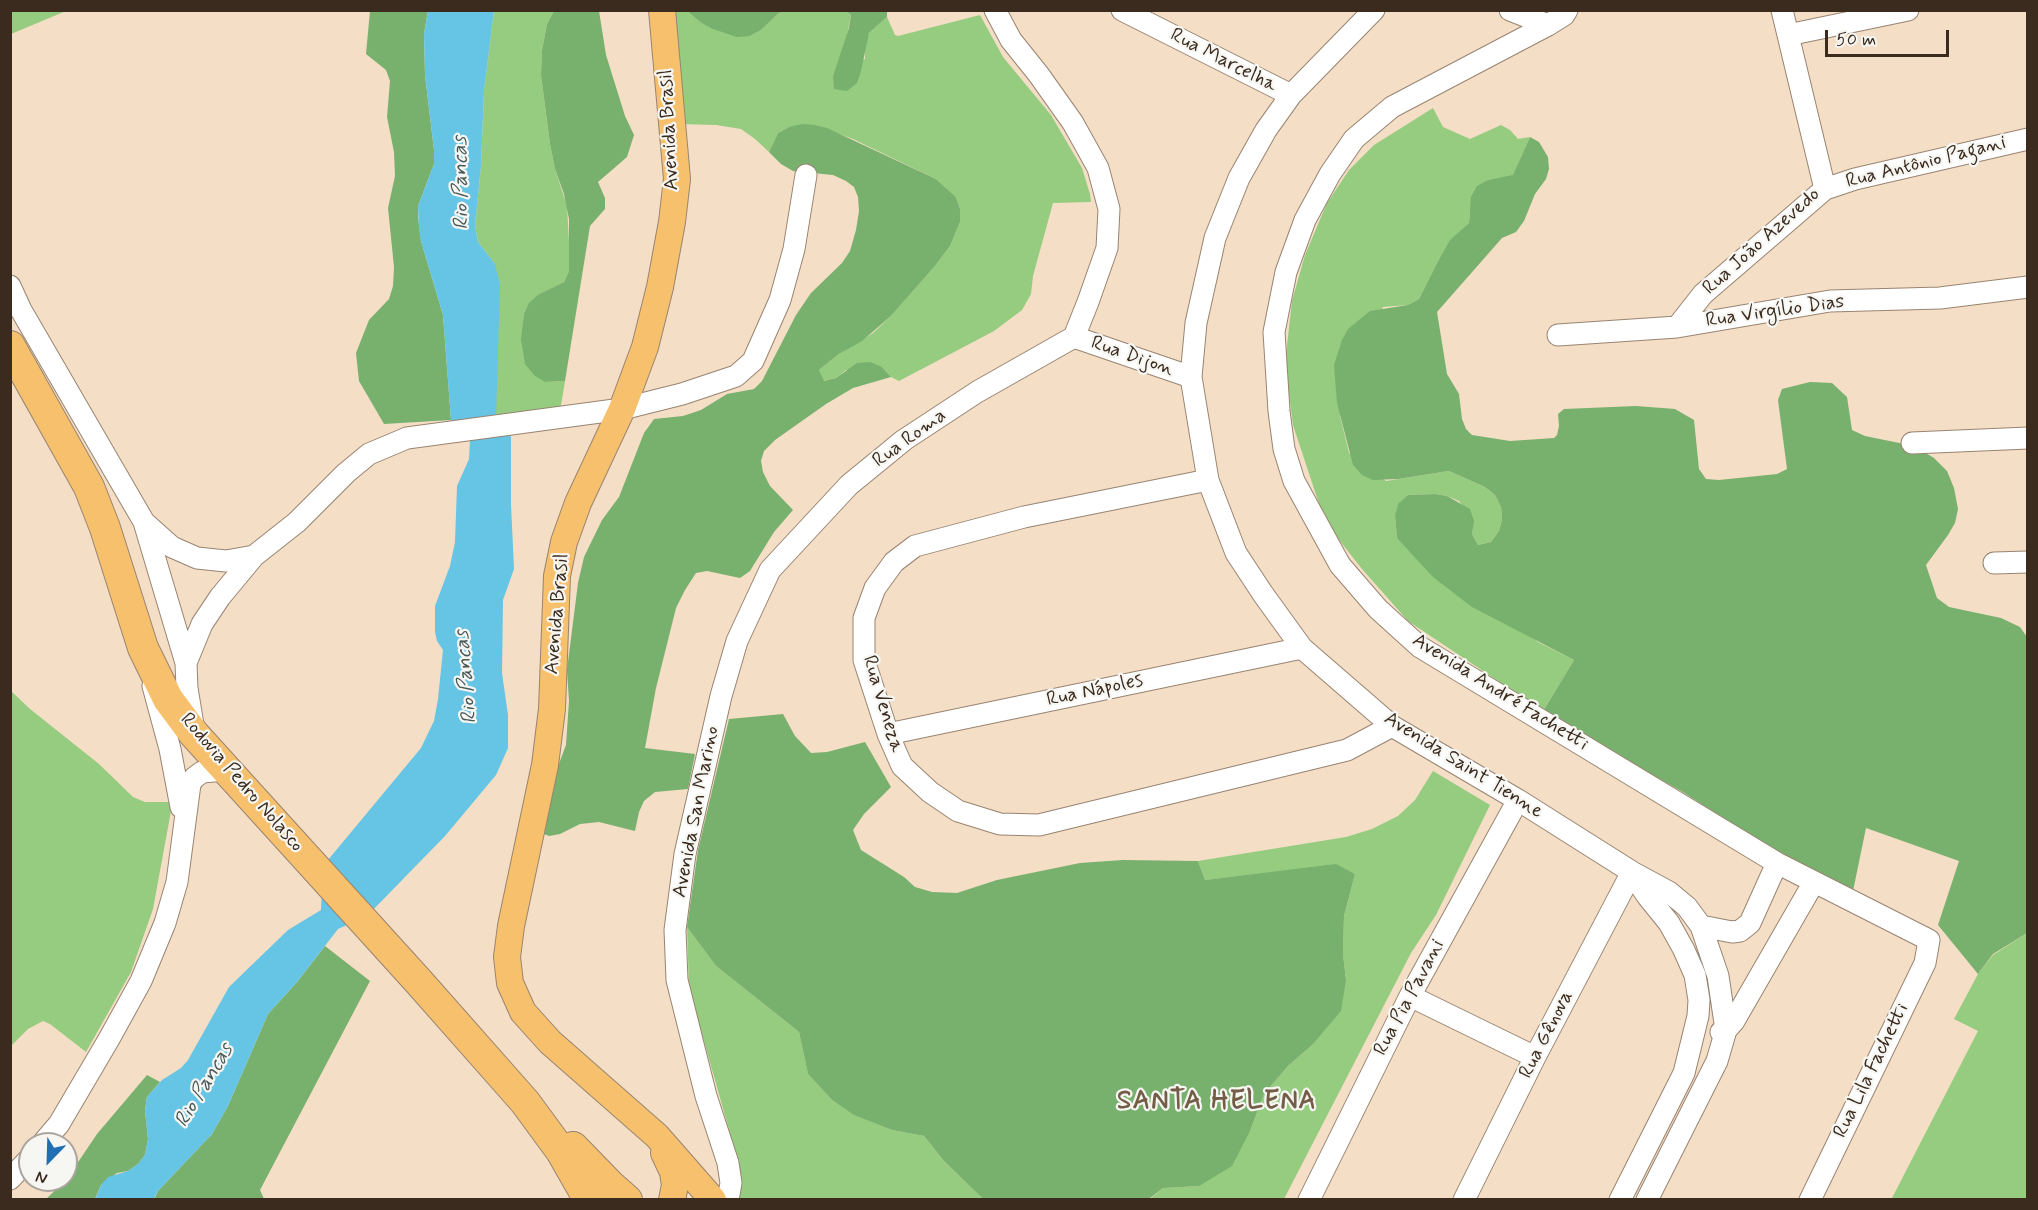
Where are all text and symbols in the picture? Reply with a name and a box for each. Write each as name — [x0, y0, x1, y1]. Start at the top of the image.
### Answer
scale bar — [1828, 18, 1952, 56]
street label: Rua Marcelha — [1166, 24, 1280, 98]
text: 50 m — [1836, 28, 1876, 52]
street label: Avenida Brasil — [655, 69, 685, 191]
street label: Rua Antônio Pagani — [1844, 132, 2008, 194]
water label: Rio Pancas — [449, 136, 475, 230]
street label: Rua João Azevedo — [1698, 183, 1826, 301]
street label: Rua Virgílio Dias — [1704, 290, 1846, 334]
street label: Rua Dijon — [1088, 332, 1176, 382]
street label: Rua Roma — [869, 404, 951, 474]
street label: Avenida Brasil — [541, 553, 575, 675]
water label: Rio Pancas — [450, 629, 484, 725]
street label: Avenida André Fachetti — [1407, 629, 1593, 757]
street label: Rua Veneza — [856, 653, 908, 755]
street label: Rua Nápoles — [1045, 669, 1145, 713]
street label: Avenida Saint Tienne — [1379, 707, 1547, 825]
street label: Rodovia Pedro Nolasco — [174, 709, 308, 857]
street label: Avenida San Marino — [669, 724, 725, 900]
street label: Rua Pia Pavani — [1369, 936, 1451, 1060]
street label: Rua Gênova — [1515, 987, 1579, 1083]
street label: Rua Lila Fachetti — [1829, 1000, 1915, 1142]
water label: Rio Pancas — [170, 1039, 240, 1133]
district label: SANTA HELENA — [1116, 1087, 1318, 1119]
north arrow — [18, 1132, 78, 1192]
text: N — [33, 1165, 51, 1189]

